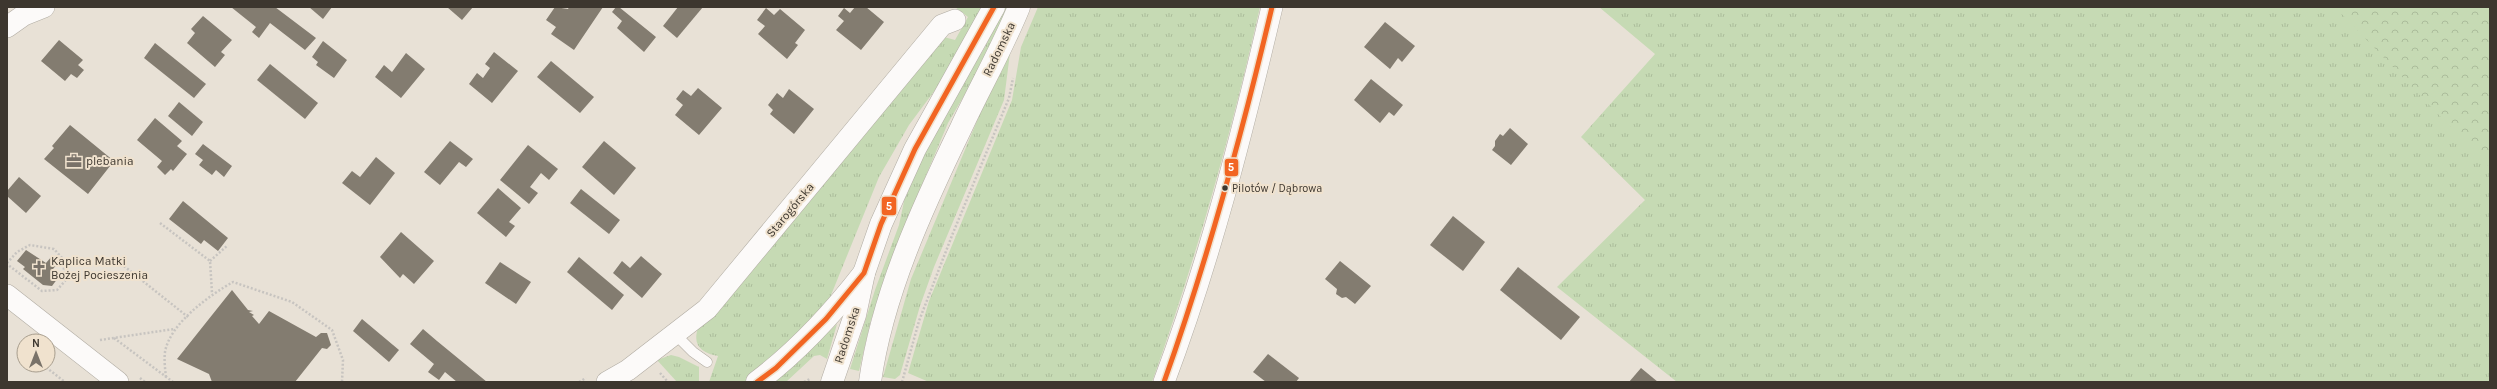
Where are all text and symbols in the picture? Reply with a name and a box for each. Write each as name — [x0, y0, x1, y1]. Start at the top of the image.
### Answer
street label: Radomska — [980, 20, 1018, 78]
office icon: plebania — [65, 152, 83, 170]
place label: plebania — [86, 154, 134, 168]
line badge: 5 — [1224, 158, 1239, 177]
text: 5 — [1228, 161, 1234, 174]
street label: Starogórska — [763, 180, 817, 240]
place label: Pilotów / Dąbrowa — [1232, 182, 1322, 195]
marker: Pilotów / Dąbrowa — [1220, 183, 1230, 193]
line badge: 5 — [881, 196, 897, 216]
text: 5 — [886, 200, 892, 213]
place label: Kaplica Matki Bożej Pocieszenia — [51, 254, 148, 282]
church icon: Kaplica Matki Bożej Pocieszenia — [30, 259, 48, 277]
street label: Radomska — [831, 305, 863, 365]
north arrow — [16, 333, 56, 373]
text: N — [32, 337, 40, 350]

